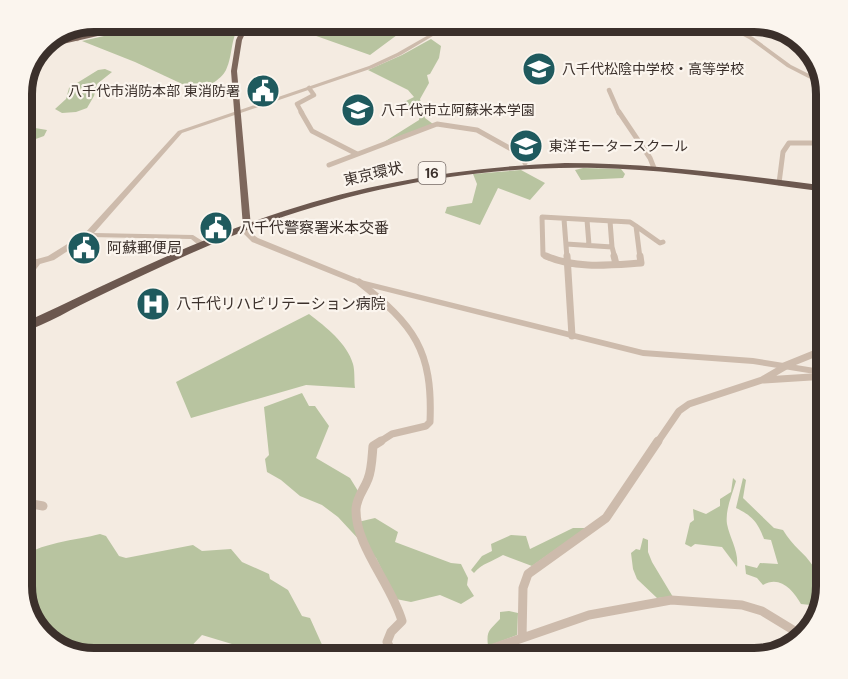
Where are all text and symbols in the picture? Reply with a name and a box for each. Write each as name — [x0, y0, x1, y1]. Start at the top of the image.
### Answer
school or university icon: 八千代松陰中学校・高等学校 — [521, 51, 557, 87]
place label: 八千代松陰中学校・高等学校 — [562, 60, 744, 78]
public building icon: 八千代市消防本部 東消防署 — [245, 73, 281, 109]
place label: 八千代市消防本部 東消防署 — [68, 82, 240, 100]
school or university icon: 八千代市立阿蘇米本学園 — [340, 92, 376, 128]
place label: 八千代市立阿蘇米本学園 — [381, 101, 535, 119]
school or university icon: 東洋モータースクール — [508, 128, 544, 164]
place label: 東洋モータースクール — [549, 137, 688, 155]
street label: 東京環状 — [342, 158, 404, 190]
road number: 16 — [418, 162, 446, 184]
public building icon: 八千代警察署米本交番 — [198, 210, 234, 246]
place label: 八千代警察署米本交番 — [239, 218, 389, 238]
public building icon: 阿蘇郵便局 — [66, 230, 102, 266]
place label: 阿蘇郵便局 — [107, 238, 182, 258]
hospital icon: 八千代リハビリテーション病院 — [135, 286, 171, 322]
place label: 八千代リハビリテーション病院 — [176, 294, 386, 314]

